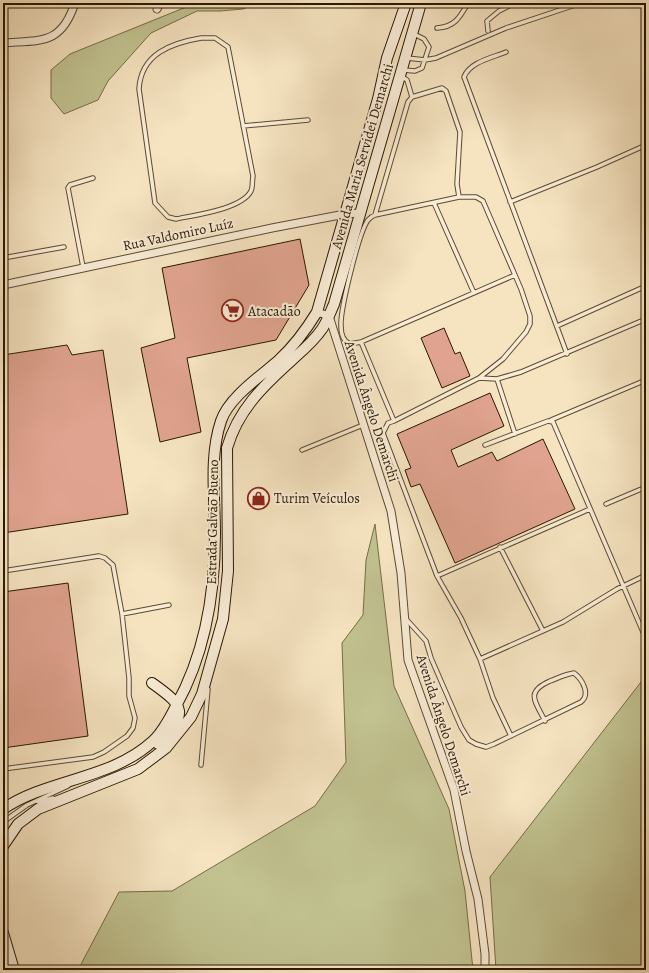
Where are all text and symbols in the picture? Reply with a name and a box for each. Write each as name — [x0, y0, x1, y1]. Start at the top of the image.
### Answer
street label: Avenida Maria Servidei Demarchi — [327, 61, 398, 252]
street label: Rua Valdomiro Luíz — [121, 214, 235, 255]
supermarket icon: Atacadão — [219, 298, 245, 324]
place label: Atacadão — [247, 302, 301, 321]
street label: Avenida Ângelo Demarchi — [339, 337, 403, 484]
street label: Estrada Galvão Bueno — [202, 459, 223, 585]
shop icon: Turim Veículos — [245, 485, 271, 511]
place label: Turim Veículos — [274, 489, 360, 508]
street label: Avenida Ângelo Demarchi — [411, 651, 475, 798]

